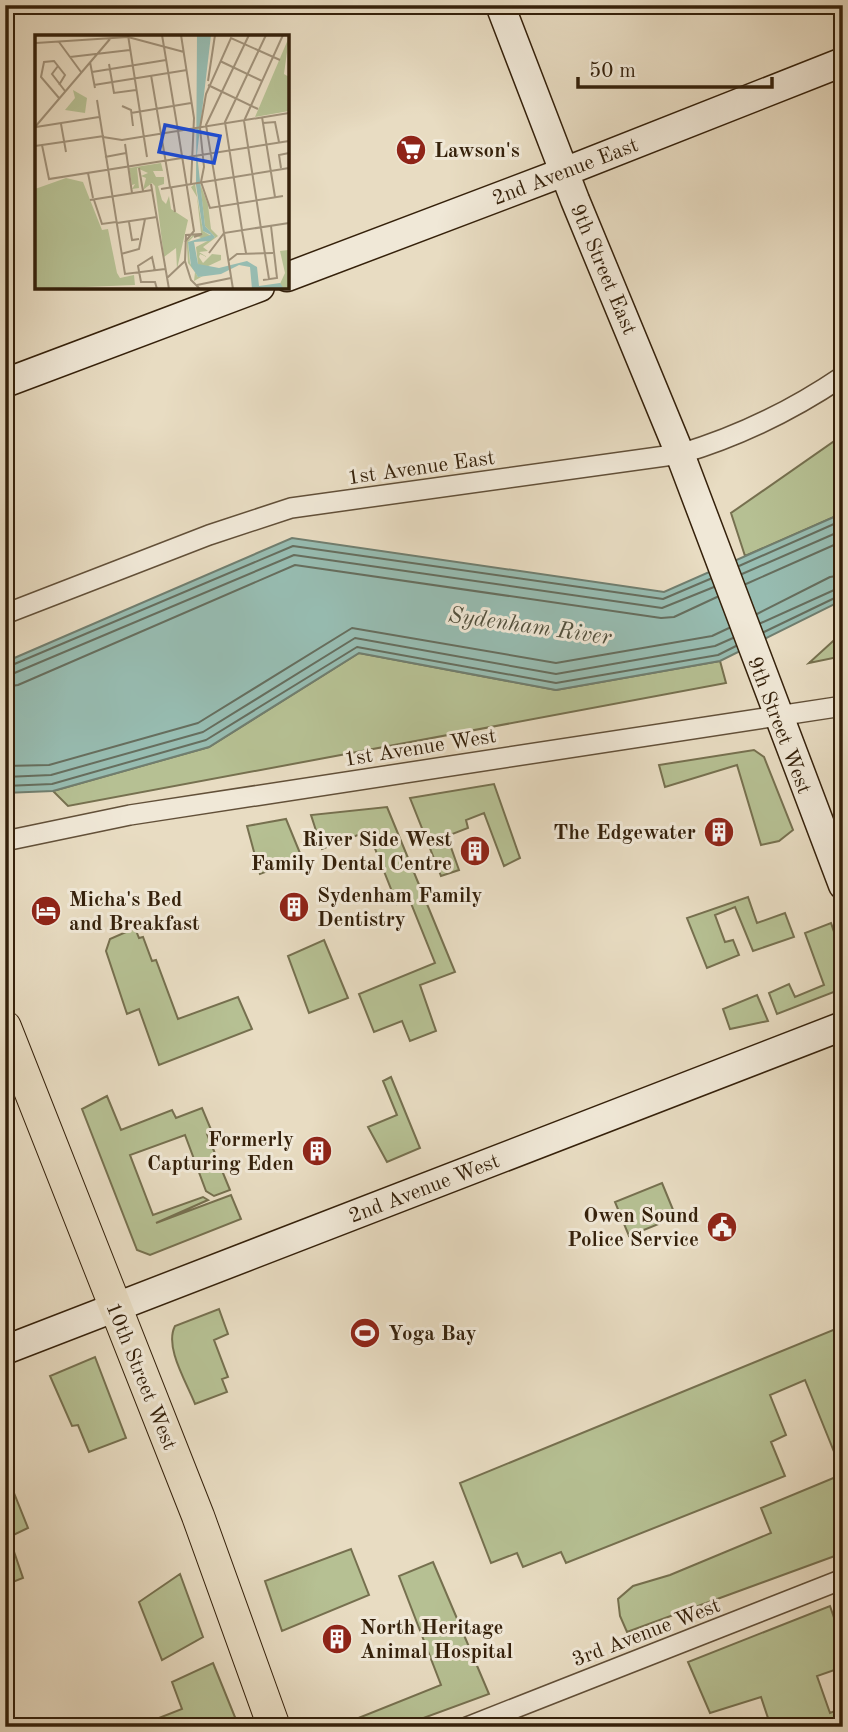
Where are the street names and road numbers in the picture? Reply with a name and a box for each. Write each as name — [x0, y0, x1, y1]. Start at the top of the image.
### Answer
street label: 2nd Avenue East — [490, 135, 641, 210]
street label: 9th Street East — [566, 201, 640, 338]
street label: 1st Avenue East — [346, 448, 496, 489]
street label: 9th Street West — [743, 654, 814, 797]
street label: 1st Avenue West — [343, 726, 498, 771]
street label: 2nd Avenue West — [346, 1151, 503, 1228]
street label: 10th Street West — [101, 1300, 180, 1453]
street label: 3rd Avenue West — [570, 1596, 723, 1671]

